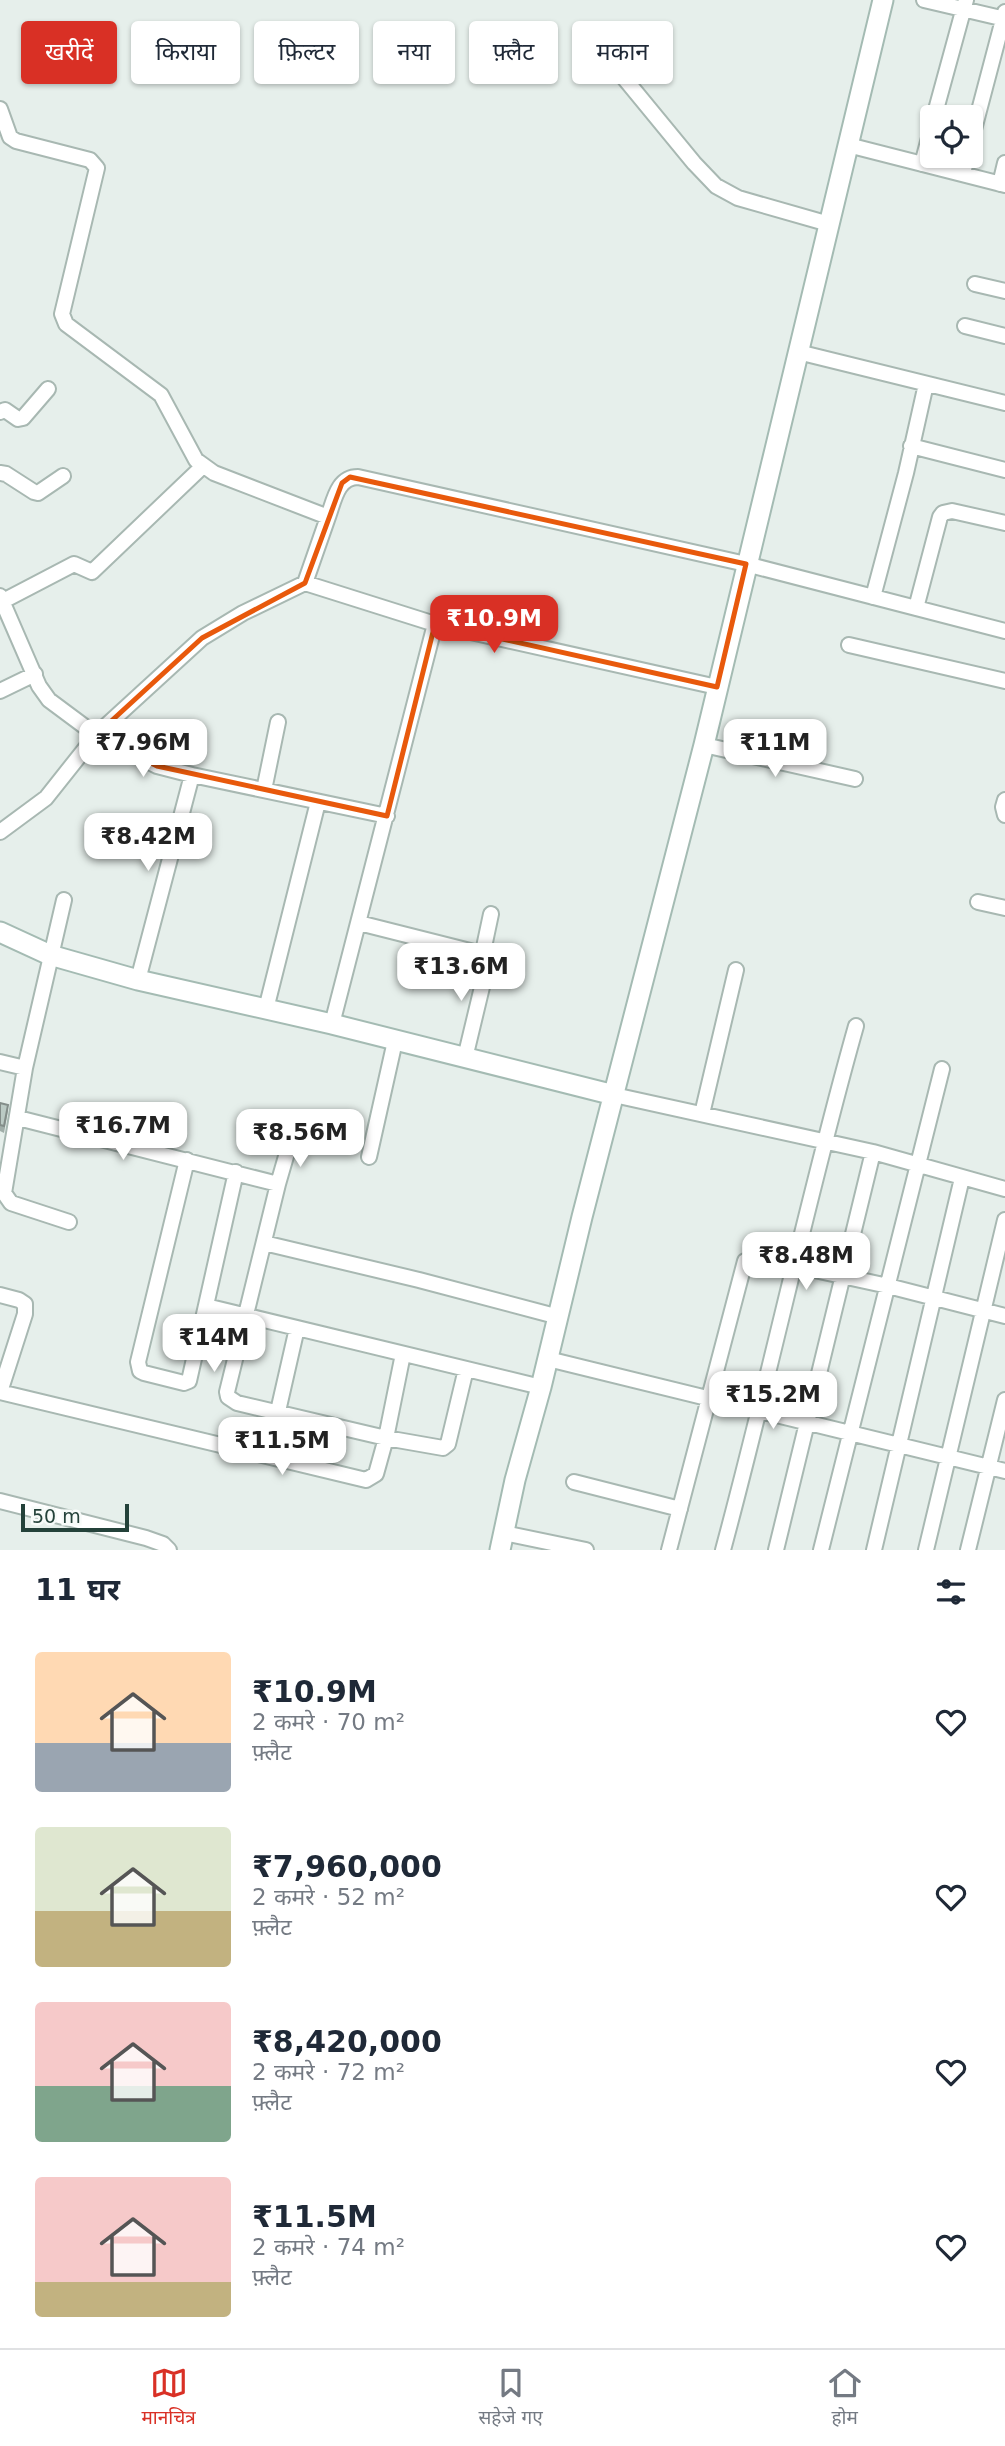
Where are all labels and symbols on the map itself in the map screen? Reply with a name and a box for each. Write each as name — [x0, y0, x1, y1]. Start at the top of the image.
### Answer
pin: ₹10.9M — [437, 596, 551, 655]
pin: ₹7.96M — [86, 720, 200, 779]
pin: ₹11M — [734, 720, 816, 779]
pin: ₹8.42M — [91, 814, 205, 873]
pin: ₹13.6M — [404, 944, 518, 1003]
pin: ₹16.7M — [66, 1102, 180, 1162]
pin: ₹8.56M — [243, 1110, 357, 1169]
pin: ₹8.48M — [749, 1232, 863, 1292]
pin: ₹14M — [173, 1314, 255, 1374]
pin: ₹15.2M — [716, 1372, 830, 1431]
pin: ₹11.5M — [225, 1418, 339, 1477]
scale bar — [21, 1501, 130, 1533]

